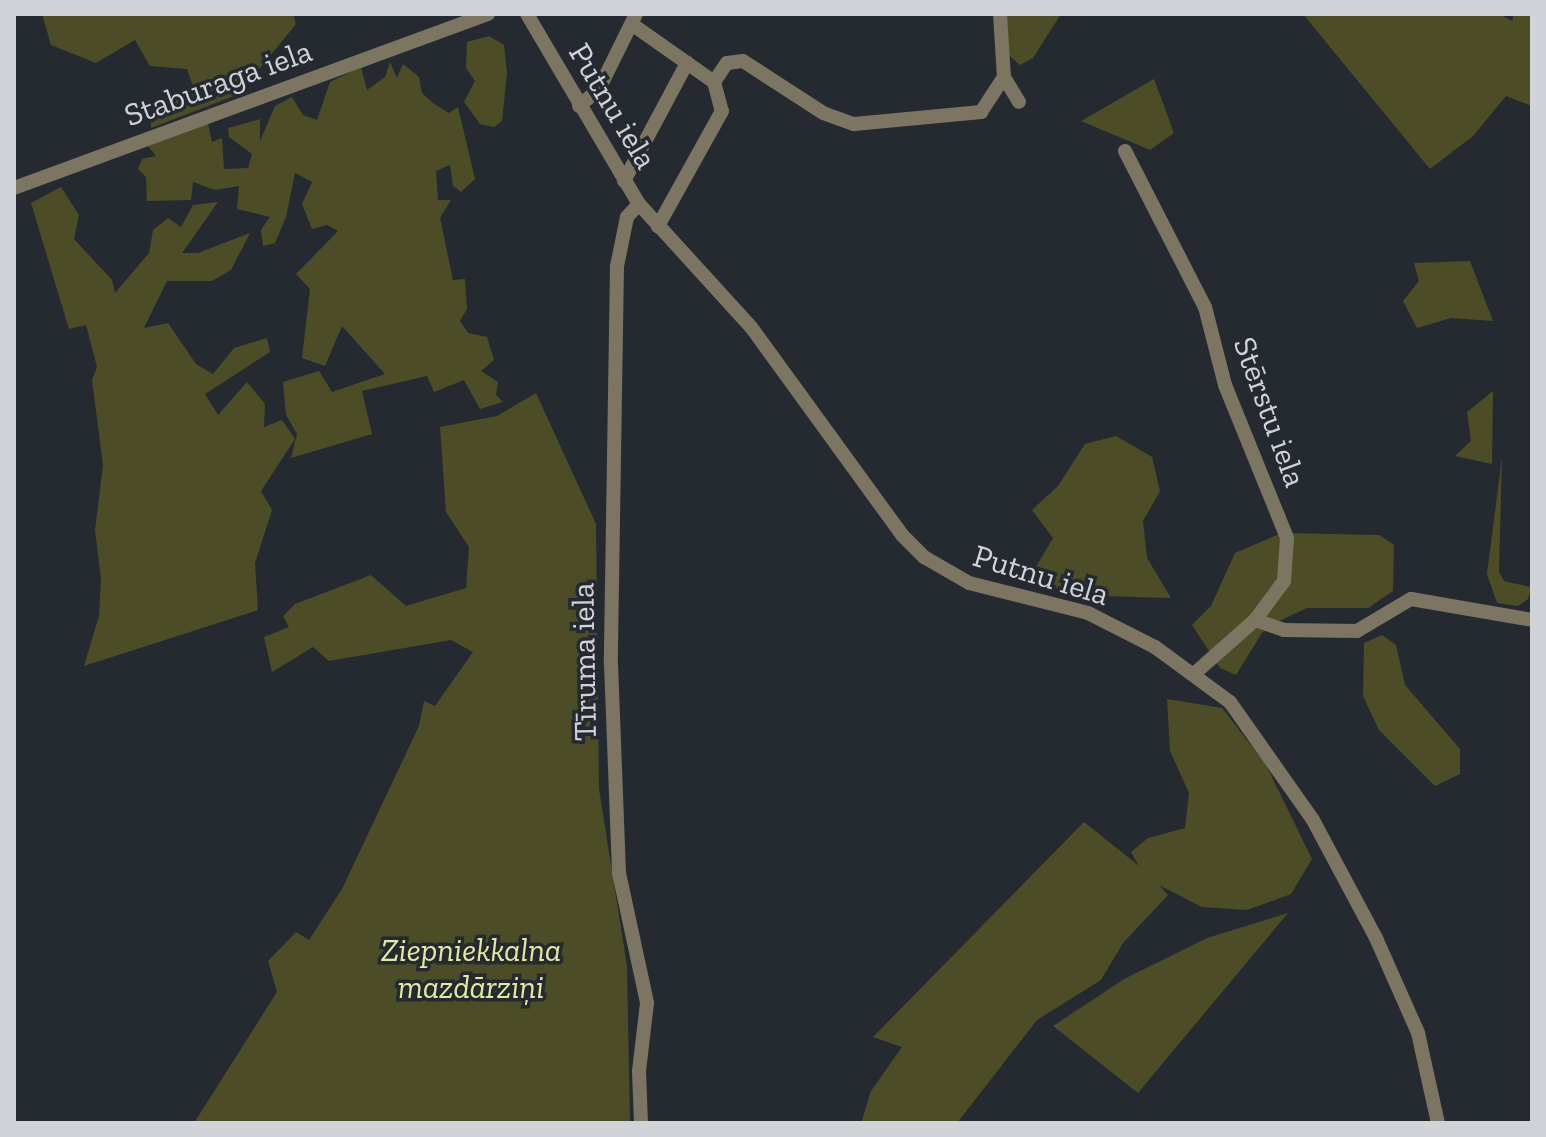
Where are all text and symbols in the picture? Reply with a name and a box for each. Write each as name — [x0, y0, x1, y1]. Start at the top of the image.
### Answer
street label: Staburaga iela — [119, 31, 317, 135]
street label: Putnu iela — [561, 36, 665, 176]
street label: Stērstu iela — [1225, 332, 1315, 492]
street label: Putnu iela — [969, 536, 1113, 614]
street label: Tīruma iela — [563, 582, 605, 742]
park label: Ziepniekkalna mazdārziņi — [381, 932, 561, 1007]

